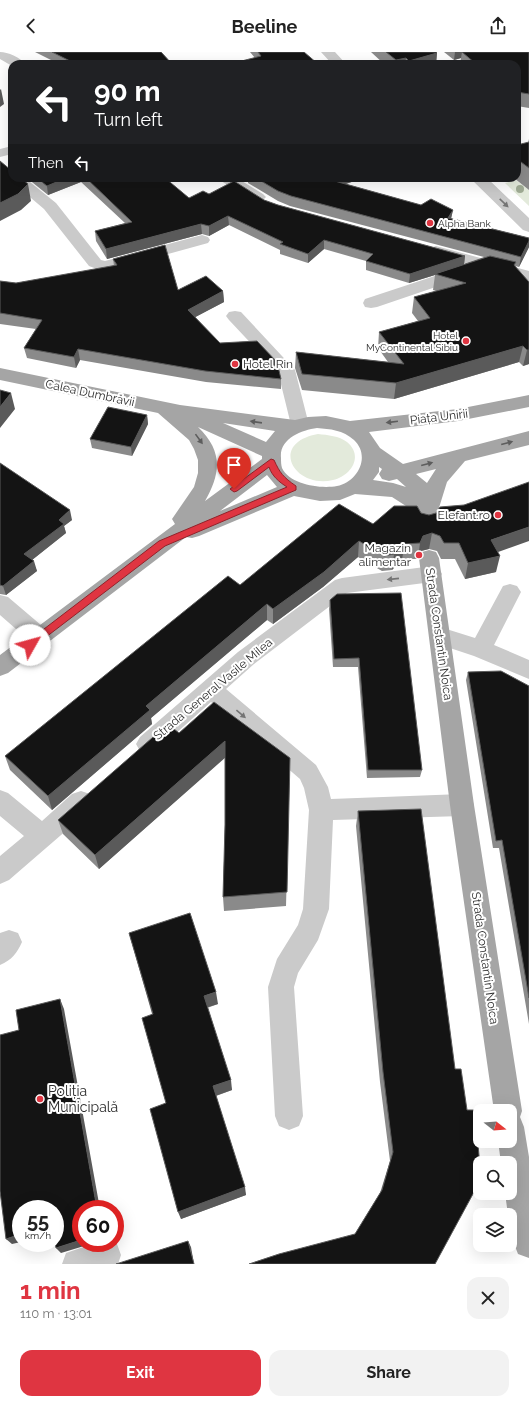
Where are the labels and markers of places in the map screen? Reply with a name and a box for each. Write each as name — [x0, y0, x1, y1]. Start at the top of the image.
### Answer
marker: Alpha Bank — [425, 218, 435, 228]
place label: Alpha Bank — [438, 218, 491, 229]
place label: Hotel MyContinental Sibiu — [366, 330, 458, 353]
marker: Hotel MyContinental Sibiu — [461, 336, 471, 346]
place label: Hotel Rin — [243, 357, 293, 371]
marker: Hotel Rin — [230, 359, 240, 369]
pin — [217, 448, 251, 489]
place label: Elefant.ro — [438, 508, 490, 522]
marker: Elefant.ro — [493, 510, 503, 520]
place label: Magazin alimentar — [359, 541, 412, 569]
marker: Magazin alimentar — [414, 550, 424, 560]
place label: Poliția Municipală — [48, 1083, 118, 1115]
marker: Poliția Municipală — [35, 1094, 45, 1104]

